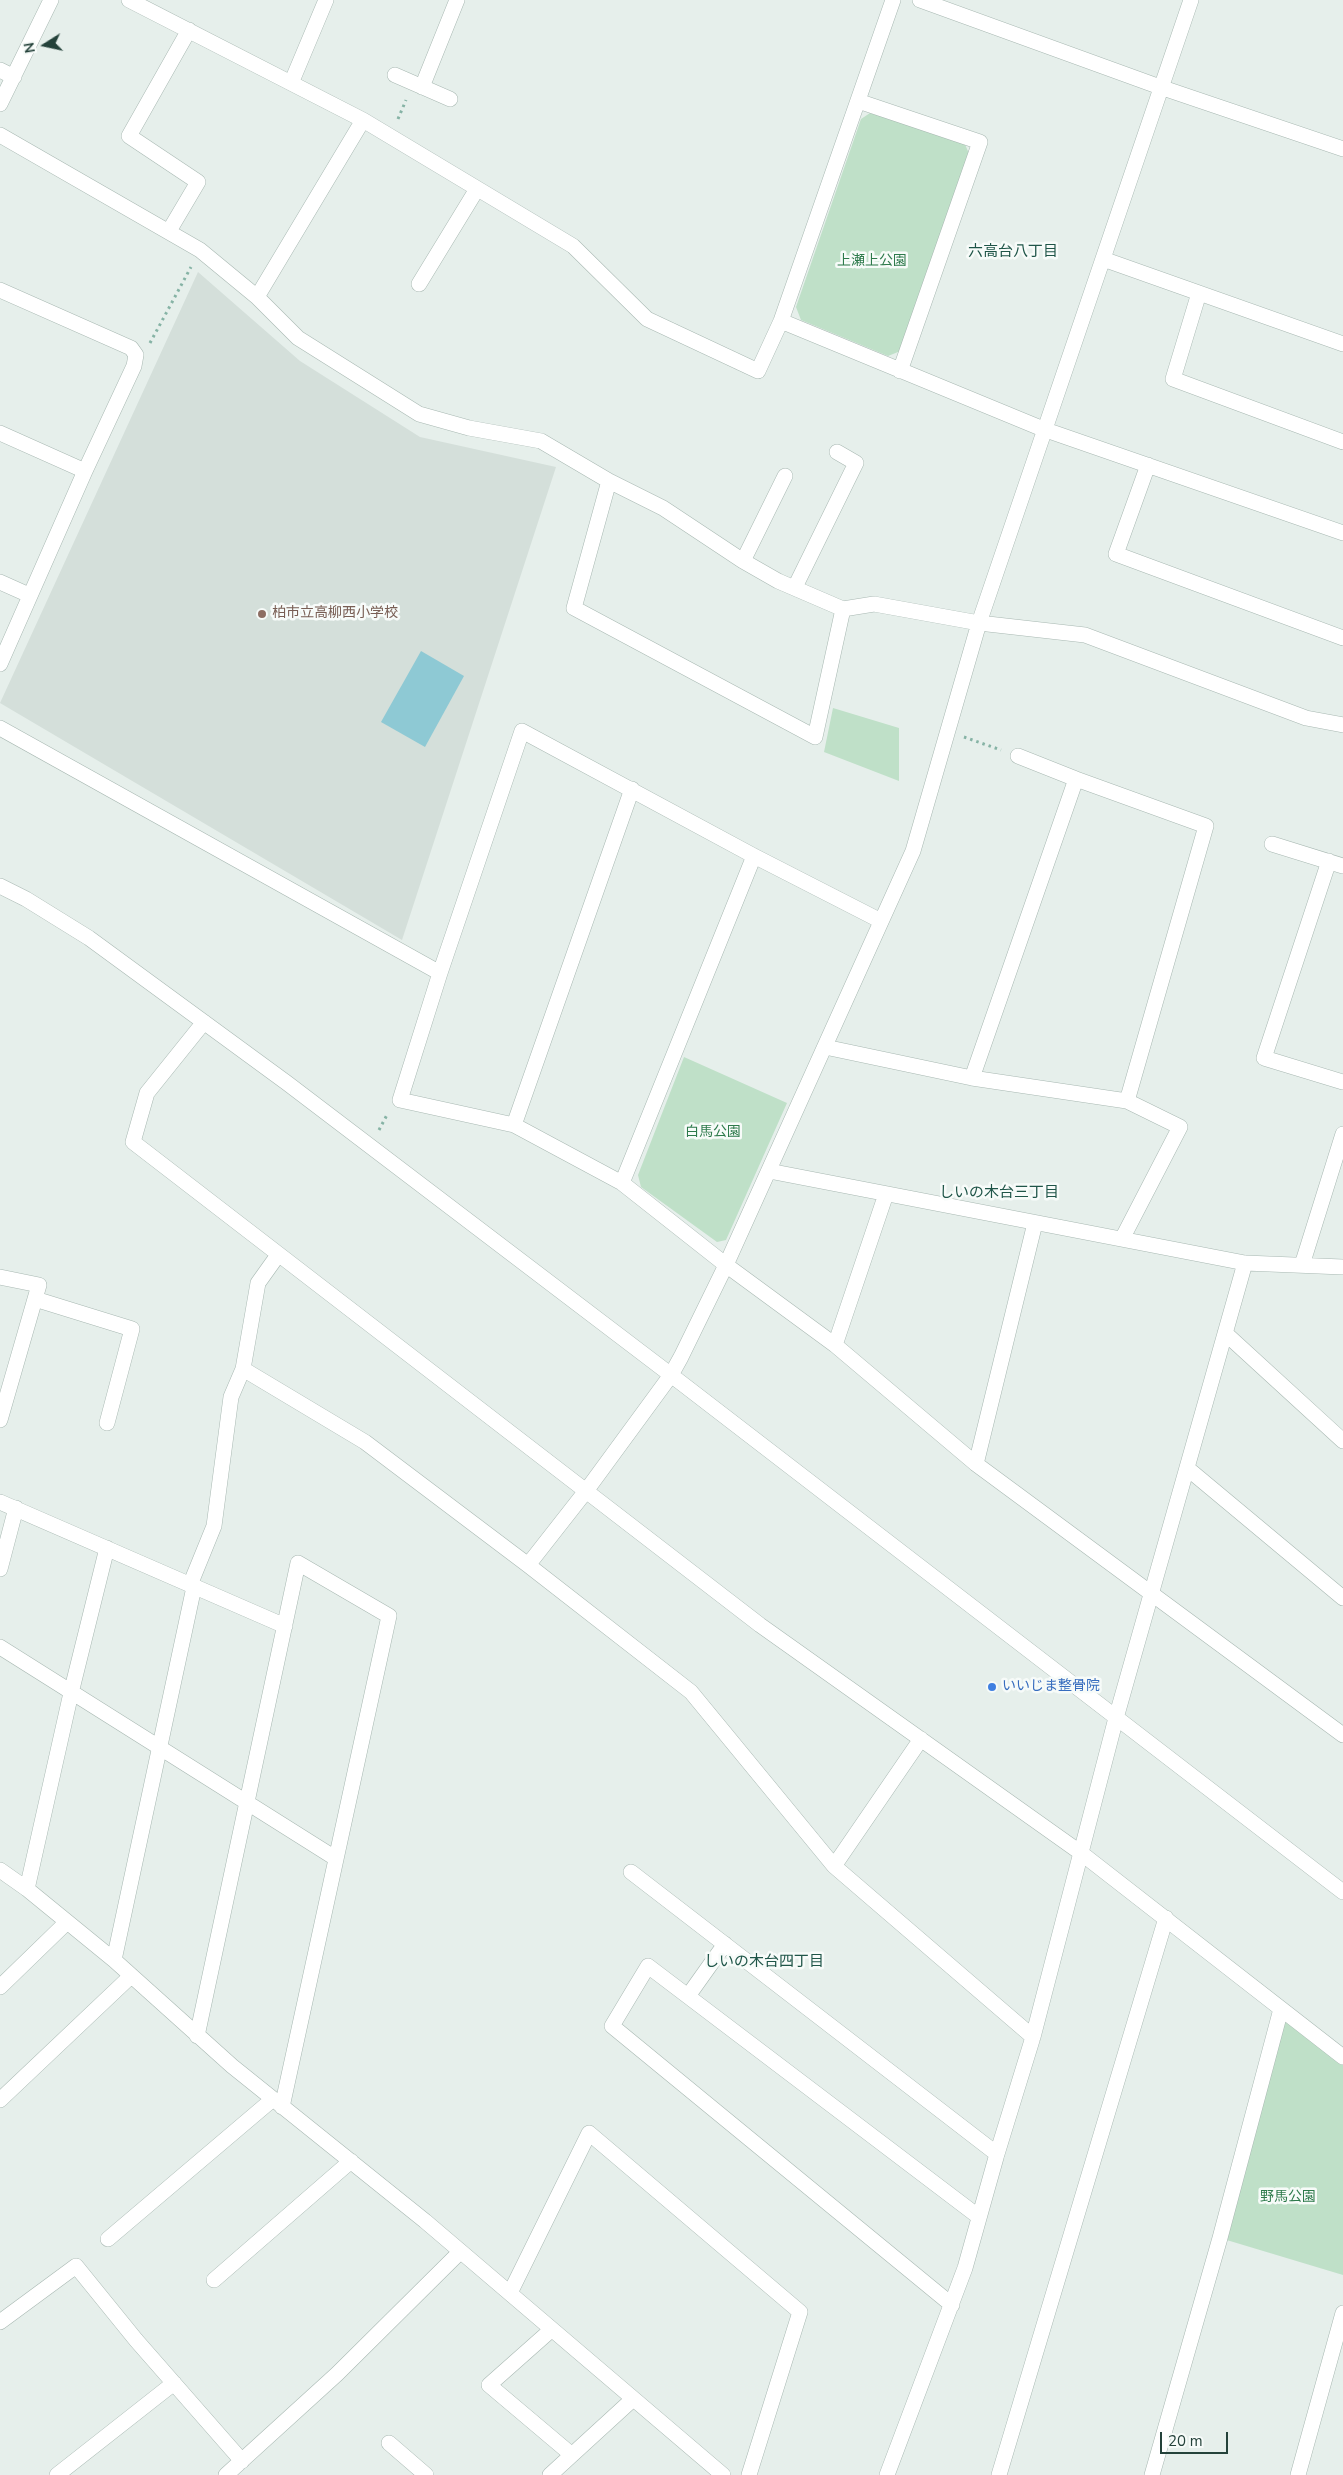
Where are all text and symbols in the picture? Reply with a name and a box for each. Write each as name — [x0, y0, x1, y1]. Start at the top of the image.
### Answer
north arrow — [20, 20, 70, 70]
text: N — [19, 41, 40, 55]
district label: 六高台八丁目 — [968, 243, 1058, 261]
park label: 上瀬上公園 — [837, 254, 907, 270]
place label: 柏市立高柳西小学校 — [272, 606, 398, 622]
marker: 柏市立高柳西小学校 — [256, 608, 268, 620]
park label: 白馬公園 — [685, 1125, 741, 1141]
district label: しいの木台三丁目 — [939, 1184, 1059, 1202]
place label: いいじま整骨院 — [1002, 1679, 1100, 1695]
marker: いいじま整骨院 — [986, 1681, 998, 1693]
district label: しいの木台四丁目 — [704, 1953, 824, 1971]
park label: 野馬公園 — [1260, 2190, 1316, 2206]
scale bar — [1163, 2422, 1230, 2454]
text: 20 m — [1168, 2431, 1203, 2451]

